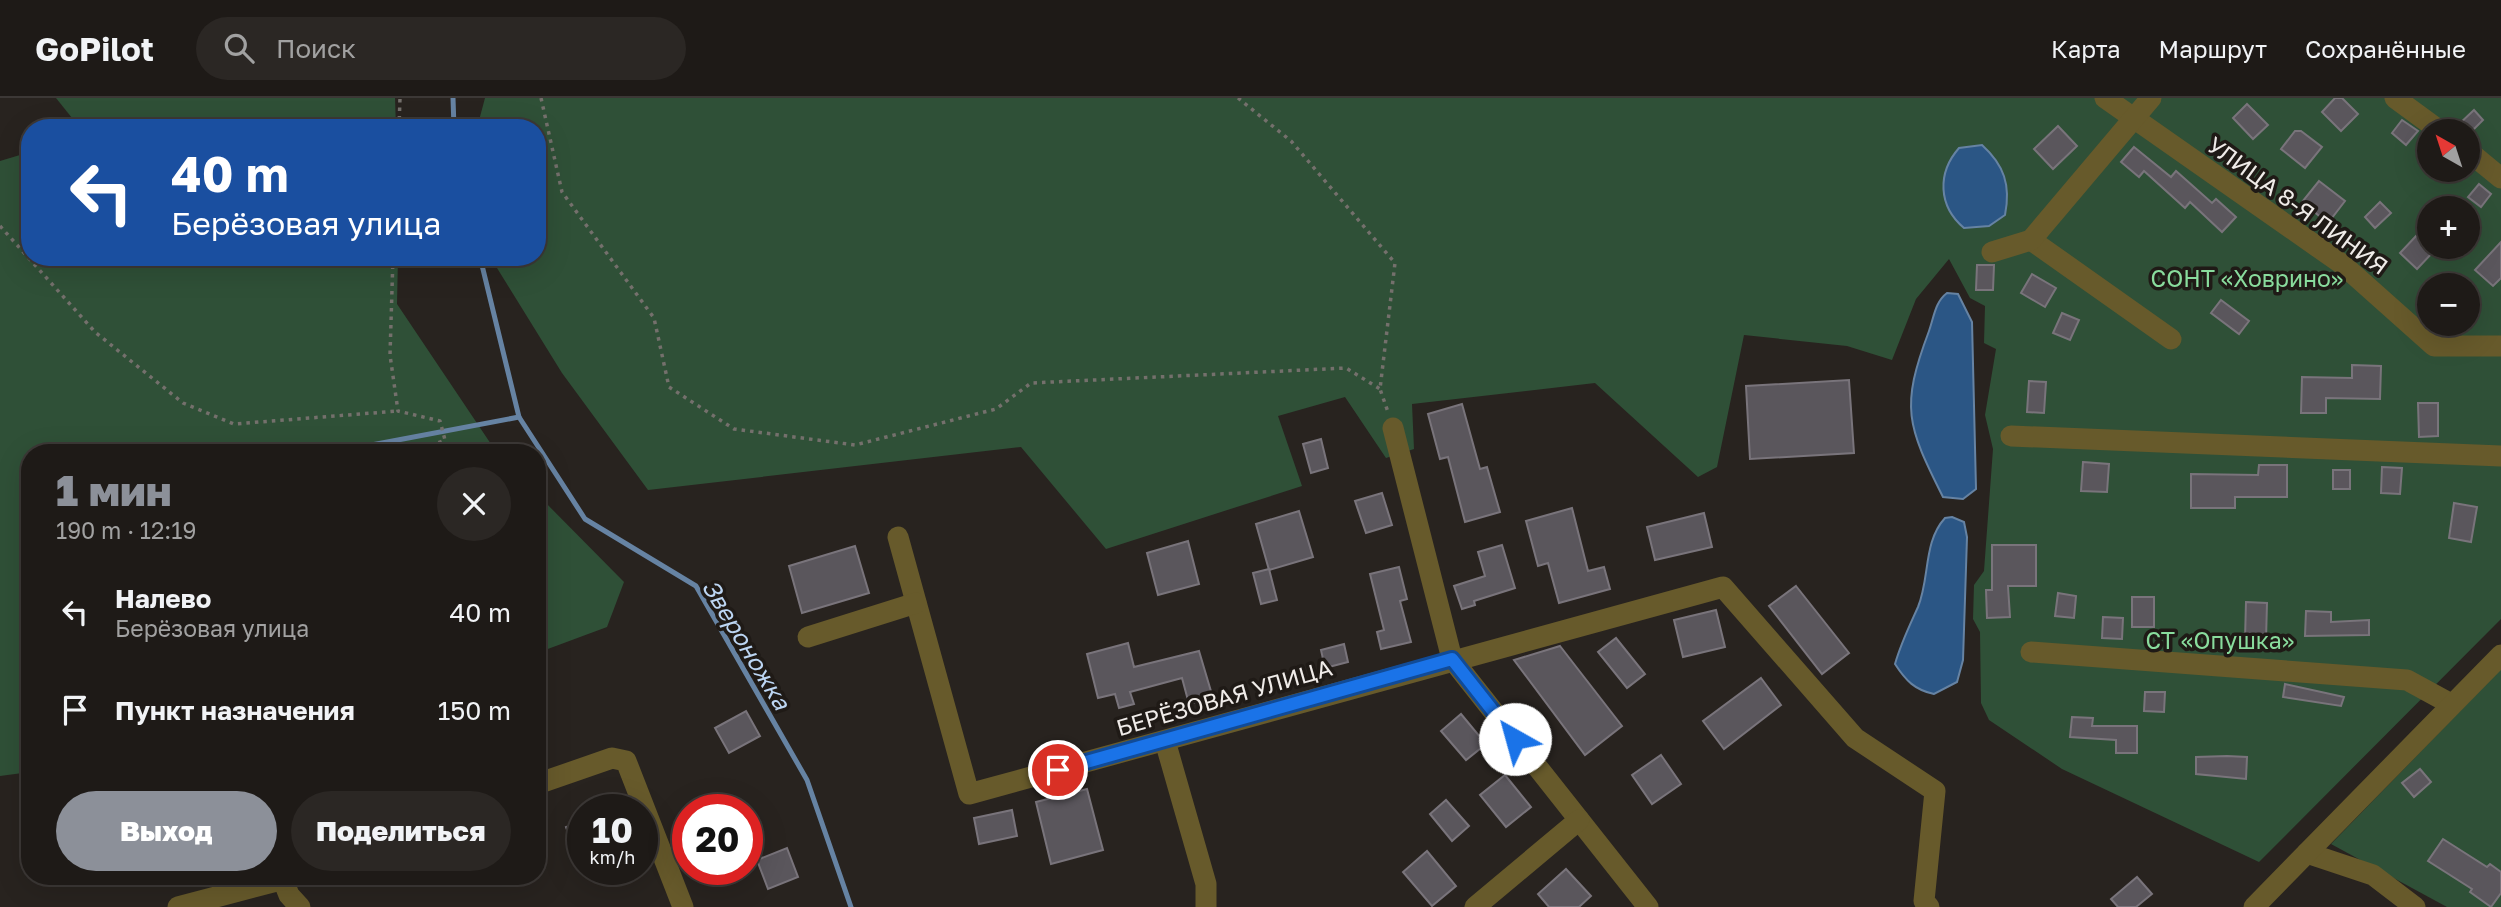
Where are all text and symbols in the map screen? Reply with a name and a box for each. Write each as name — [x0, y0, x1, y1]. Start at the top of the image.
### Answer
search box — [196, 17, 686, 80]
text: GoPilot — [35, 29, 154, 68]
icon: search — [220, 29, 258, 67]
text: Поиск — [276, 33, 356, 64]
text: Карта — [2051, 34, 2121, 63]
text: Маршрут — [2159, 34, 2267, 63]
text: Сохранённые — [2305, 34, 2466, 63]
north arrow — [2417, 119, 2480, 182]
map controls — [2417, 119, 2480, 336]
street label: УЛИЦА 8-Я ЛИНИЯ — [2202, 130, 2394, 280]
text: 40 m — [171, 144, 289, 203]
icon: left — [56, 147, 147, 238]
button: + — [2417, 196, 2480, 259]
text: Берёзовая улица — [171, 204, 441, 242]
park label: СОНТ «Ховрино» — [2151, 264, 2343, 292]
button: − — [2417, 273, 2480, 336]
text: 1 мин — [56, 465, 172, 515]
button: close — [437, 467, 511, 541]
text: 190 m · 12:19 — [56, 516, 196, 544]
water label: Звероножка — [697, 574, 798, 716]
text: Налево — [115, 583, 211, 614]
icon: left — [56, 593, 94, 631]
text: 40 m — [450, 597, 511, 628]
text: Берёзовая улица — [115, 614, 309, 642]
park label: СТ «Опушка» — [2146, 626, 2294, 654]
street label: БЕРЁЗОВАЯ УЛИЦА — [1113, 653, 1335, 741]
icon: arrive — [56, 691, 94, 729]
text: Пункт назначения — [115, 695, 355, 726]
text: 150 m — [438, 695, 511, 726]
position arrow — [1478, 702, 1552, 776]
pin — [1028, 740, 1088, 800]
icon: arrive — [1039, 751, 1077, 789]
button: Выход — [56, 791, 277, 871]
button: Поделиться — [291, 791, 511, 871]
speed limit sign: 20 — [672, 794, 763, 885]
text: 10 — [592, 809, 633, 851]
text: km/h — [590, 846, 635, 868]

